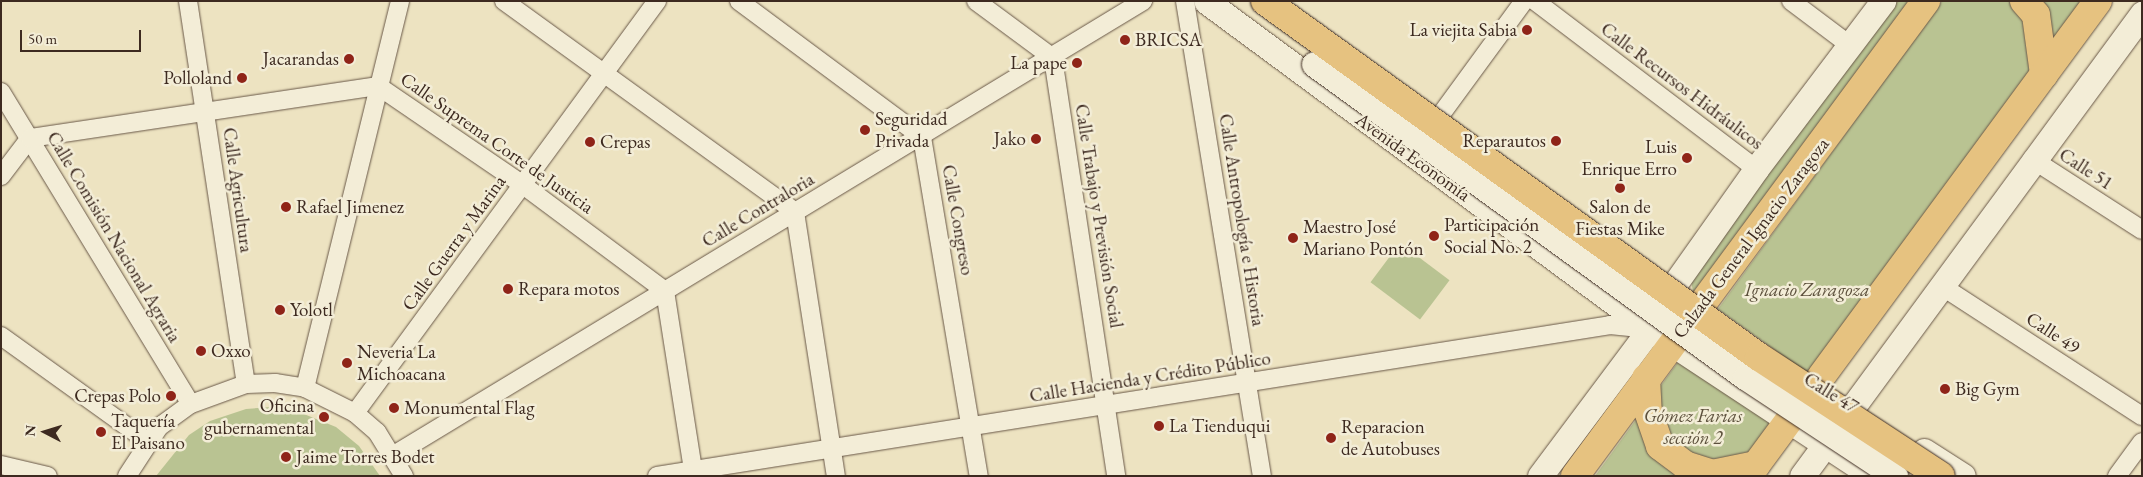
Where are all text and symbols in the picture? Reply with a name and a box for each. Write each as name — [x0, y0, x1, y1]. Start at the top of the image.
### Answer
street label: Calle Recursos Hidráulicos — [1596, 17, 1768, 155]
place label: La viejita Sabia — [1409, 19, 1517, 41]
scale bar — [22, 20, 144, 52]
marker: La viejita Sabia — [1521, 24, 1533, 36]
text: 50 m — [28, 29, 57, 48]
place label: BRICSA — [1135, 29, 1202, 51]
marker: BRICSA — [1119, 34, 1131, 46]
place label: Jacarandas — [263, 48, 339, 70]
place label: La pape — [1010, 52, 1067, 74]
marker: Jacarandas — [343, 53, 355, 65]
marker: La pape — [1071, 57, 1083, 69]
place label: Polloland — [163, 67, 232, 89]
street label: Calle Suprema Corte de Justicia — [396, 68, 598, 218]
marker: Polloland — [236, 72, 248, 84]
street label: Calle Trabajo y Previsión Social — [1070, 102, 1128, 330]
place label: Seguridad Privada — [875, 108, 947, 152]
street label: Avenida Economía — [1351, 108, 1475, 206]
street label: Calle Antropología e Historia — [1214, 112, 1270, 328]
marker: Seguridad Privada — [859, 124, 871, 136]
street label: Calle Agricultura — [218, 126, 258, 254]
street label: Calle Comisión Nacional Agraria — [42, 127, 186, 347]
place label: Jako — [994, 128, 1026, 150]
place label: Reparautos — [1463, 130, 1546, 152]
place label: Crepas — [600, 131, 650, 153]
marker: Jako — [1030, 133, 1042, 145]
street label: Calzada General Ignacio Zaragoza — [1668, 133, 1834, 343]
marker: Reparautos — [1550, 135, 1562, 147]
marker: Crepas — [584, 136, 596, 148]
place label: Luis Enrique Erro — [1581, 136, 1677, 180]
street label: Calle 51 — [2055, 143, 2117, 195]
marker: Luis Enrique Erro — [1681, 152, 1693, 164]
street label: Calle Congreso — [937, 163, 979, 277]
street label: Calle Contraloria — [698, 168, 818, 252]
street label: Calle Guerra y Marina — [397, 171, 511, 315]
marker: Salon de Fiestas Mike — [1614, 182, 1626, 194]
place label: Rafael Jimenez — [296, 196, 404, 218]
place label: Salon de Fiestas Mike — [1575, 196, 1665, 240]
marker: Rafael Jimenez — [280, 201, 292, 213]
place label: Participación Social No. 2 — [1444, 214, 1539, 258]
place label: Maestro José Mariano Pontón — [1303, 216, 1424, 260]
marker: Participación Social No. 2 — [1428, 230, 1440, 242]
marker: Maestro José Mariano Pontón — [1287, 232, 1299, 244]
place label: Repara motos — [518, 278, 619, 300]
park label: Ignacio Zaragoza — [1744, 279, 1870, 301]
marker: Repara motos — [502, 283, 514, 295]
place label: Yolotl — [290, 299, 333, 321]
marker: Yolotl — [274, 304, 286, 316]
street label: Calle 49 — [2022, 307, 2084, 359]
place label: Oxxo — [211, 340, 251, 362]
place label: Neveria La Michoacana — [357, 341, 446, 385]
marker: Oxxo — [195, 345, 207, 357]
street label: Calle Hacienda y Crédito Público — [1028, 347, 1272, 407]
marker: Neveria La Michoacana — [341, 357, 353, 369]
street label: Calle 47 — [1800, 368, 1862, 418]
place label: Big Gym — [1955, 378, 2020, 400]
marker: Big Gym — [1939, 383, 1951, 395]
place label: Crepas Polo — [74, 385, 161, 407]
marker: Crepas Polo — [165, 390, 177, 402]
place label: Oficina gubernamental — [204, 395, 314, 439]
place label: Monumental Flag — [404, 397, 534, 419]
marker: Monumental Flag — [388, 402, 400, 414]
park label: Gómez Farias sección 2 — [1644, 405, 1742, 449]
north arrow — [20, 407, 70, 457]
place label: Taquería El Paisano — [111, 410, 185, 454]
marker: Oficina gubernamental — [318, 411, 330, 423]
place label: La Tienduqui — [1169, 415, 1271, 437]
place label: Reparacion de Autobuses — [1341, 416, 1440, 460]
marker: La Tienduqui — [1153, 420, 1165, 432]
text: N — [21, 424, 40, 437]
marker: Taquería El Paisano — [95, 426, 107, 438]
marker: Reparacion de Autobuses — [1325, 432, 1337, 444]
place label: Jaime Torres Bodet — [296, 446, 434, 468]
marker: Jaime Torres Bodet — [280, 451, 292, 463]

